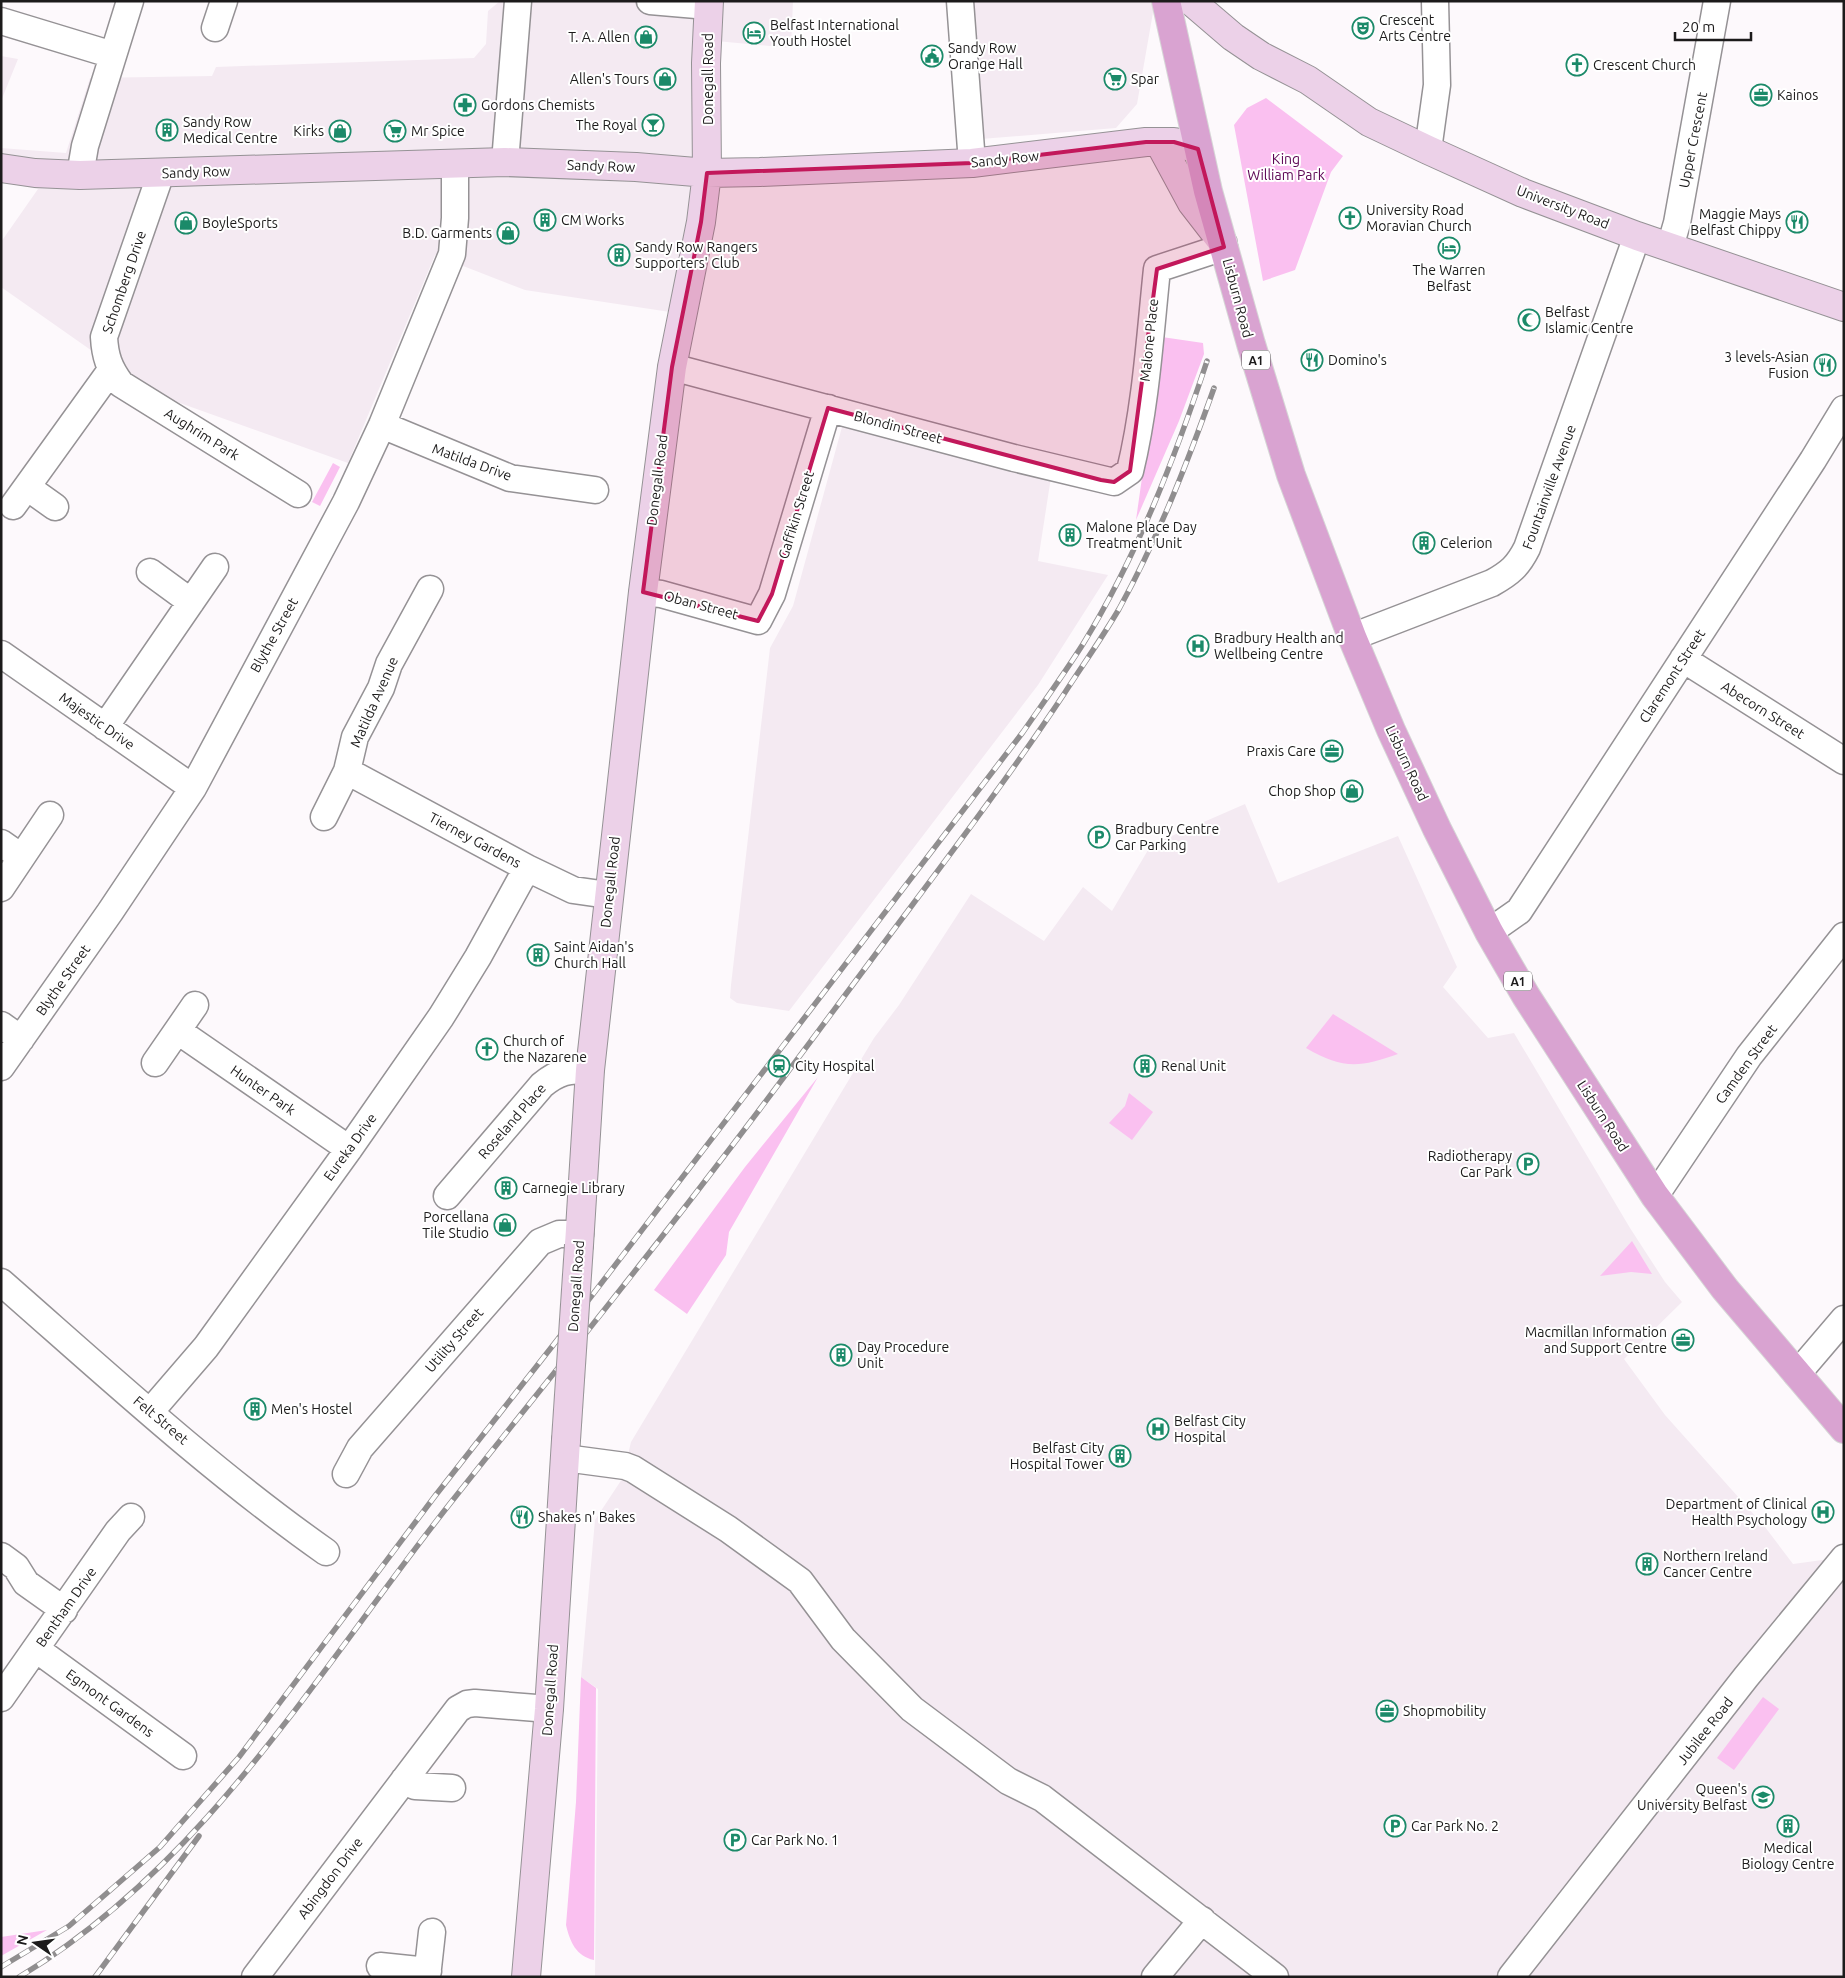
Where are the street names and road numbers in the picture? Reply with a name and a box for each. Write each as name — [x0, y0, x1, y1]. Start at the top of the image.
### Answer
street label: Donegall Road — [700, 33, 716, 125]
street label: Upper Crescent — [1676, 90, 1710, 189]
street label: Sandy Row — [970, 147, 1040, 171]
street label: Sandy Row — [567, 157, 636, 175]
street label: Sandy Row — [162, 163, 231, 181]
street label: University Road — [1514, 182, 1612, 232]
street label: Schomberg Drive — [99, 228, 149, 336]
street label: Lisburn Road — [1220, 257, 1256, 339]
street label: Malone Place — [1137, 298, 1161, 382]
road number: A1 — [1242, 350, 1270, 370]
street label: Aughrim Park — [162, 405, 242, 463]
street label: Blondin Street — [852, 408, 944, 447]
street label: Fountainville Avenue — [1519, 423, 1579, 551]
street label: Donegall Road — [643, 433, 671, 527]
street label: Matilda Drive — [430, 440, 514, 484]
street label: Gaffikin Street — [775, 469, 817, 561]
street label: Oban Street — [662, 587, 741, 623]
street label: Blythe Street — [247, 594, 301, 675]
street label: Claremont Street — [1636, 626, 1709, 726]
street label: Matilda Avenue — [347, 654, 401, 750]
street label: Abecorn Street — [1718, 678, 1808, 742]
street label: Majestic Drive — [56, 689, 138, 753]
street label: Lisburn Road — [1383, 723, 1431, 803]
street label: Tierney Gardens — [426, 809, 524, 871]
street label: Donegall Road — [597, 835, 623, 929]
street label: Blythe Street — [33, 941, 94, 1019]
road number: A1 — [1504, 971, 1532, 990]
street label: Camden Street — [1712, 1021, 1780, 1107]
street label: Hunter Park — [228, 1062, 298, 1118]
street label: Lisburn Road — [1574, 1077, 1632, 1155]
street label: Roseland Place — [475, 1080, 549, 1162]
street label: Eureka Drive — [320, 1110, 380, 1184]
street label: Donegall Road — [565, 1240, 587, 1332]
street label: Utility Street — [422, 1304, 487, 1375]
street label: Felt Street — [130, 1392, 192, 1448]
street label: Bentham Drive — [33, 1564, 99, 1650]
street label: Donegall Road — [539, 1644, 561, 1736]
street label: Egmont Gardens — [63, 1666, 157, 1740]
street label: Jubilee Road — [1674, 1694, 1736, 1768]
street label: Abingdon Drive — [294, 1834, 366, 1922]

